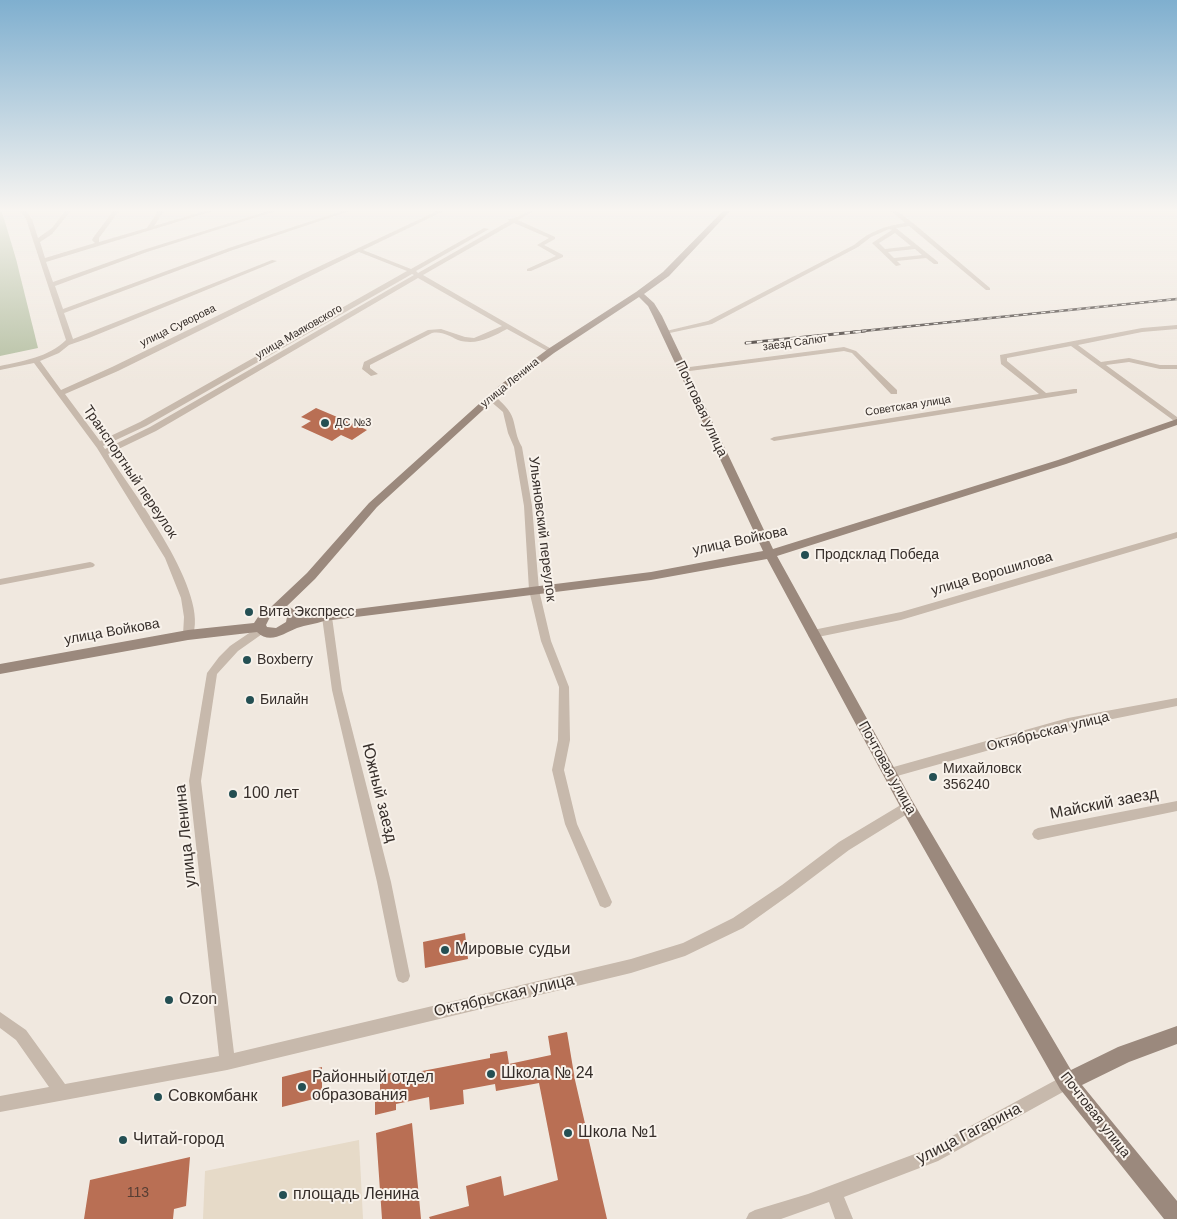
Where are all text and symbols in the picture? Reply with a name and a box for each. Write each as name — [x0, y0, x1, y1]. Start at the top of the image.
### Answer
street label: улица Суворова — [138, 302, 218, 350]
street label: улица Маяковского — [253, 302, 345, 362]
street label: заезд Салют — [762, 332, 828, 354]
street label: улица Ленина — [478, 356, 542, 410]
street label: Почтовая улица — [671, 358, 731, 460]
street label: Советская улица — [864, 393, 952, 419]
street label: Транспортный переулок — [79, 402, 181, 542]
place label: ДС №3 — [335, 416, 371, 430]
marker: ДС №3 — [319, 417, 331, 429]
street label: Ульяновский переулок — [525, 455, 559, 603]
street label: улица Войкова — [691, 523, 789, 559]
place label: Продсклад Победа — [815, 547, 939, 563]
marker: Продсклад Победа — [799, 549, 811, 561]
street label: улица Ворошилова — [929, 549, 1055, 599]
place label: Вита Экспресс — [259, 604, 355, 620]
marker: Вита Экспресс — [243, 606, 255, 618]
street label: улица Войкова — [63, 615, 161, 649]
place label: Boxberry — [257, 652, 313, 668]
marker: Boxberry — [241, 654, 253, 666]
place label: Билайн — [260, 692, 309, 708]
marker: Билайн — [244, 694, 256, 706]
street label: Октябрьская улица — [985, 709, 1111, 755]
street label: Почтовая улица — [854, 718, 920, 818]
street label: Южный заезд — [357, 741, 401, 845]
place label: Михайловск 356240 — [943, 761, 1021, 794]
marker: Михайловск 356240 — [927, 771, 939, 783]
street label: улица Ленина — [171, 784, 201, 888]
place label: 100 лет — [243, 784, 299, 804]
street label: Майский заезд — [1048, 784, 1160, 824]
marker: 100 лет — [227, 788, 239, 800]
place label: Мировые судьи — [455, 940, 570, 960]
marker: Мировые судьи — [439, 944, 451, 956]
street label: Октябрьская улица — [432, 971, 576, 1021]
place label: Ozon — [179, 990, 217, 1010]
marker: Ozon — [163, 994, 175, 1006]
place label: Школа № 24 — [501, 1064, 593, 1084]
place label: Районный отдел образования — [312, 1068, 434, 1106]
marker: Школа № 24 — [485, 1068, 497, 1080]
street label: Почтовая улица — [1056, 1069, 1134, 1161]
marker: Районный отдел образования — [296, 1081, 308, 1093]
place label: Совкомбанк — [168, 1087, 257, 1107]
marker: Совкомбанк — [152, 1091, 164, 1103]
street label: улица Гагарина — [913, 1099, 1025, 1169]
place label: Школа №1 — [578, 1123, 657, 1143]
marker: Школа №1 — [562, 1127, 574, 1139]
place label: Читай-город — [133, 1130, 224, 1150]
marker: Читай-город — [117, 1134, 129, 1146]
house number: 113 — [127, 1185, 149, 1201]
place label: площадь Ленина — [293, 1185, 419, 1205]
marker: площадь Ленина — [277, 1189, 289, 1201]

